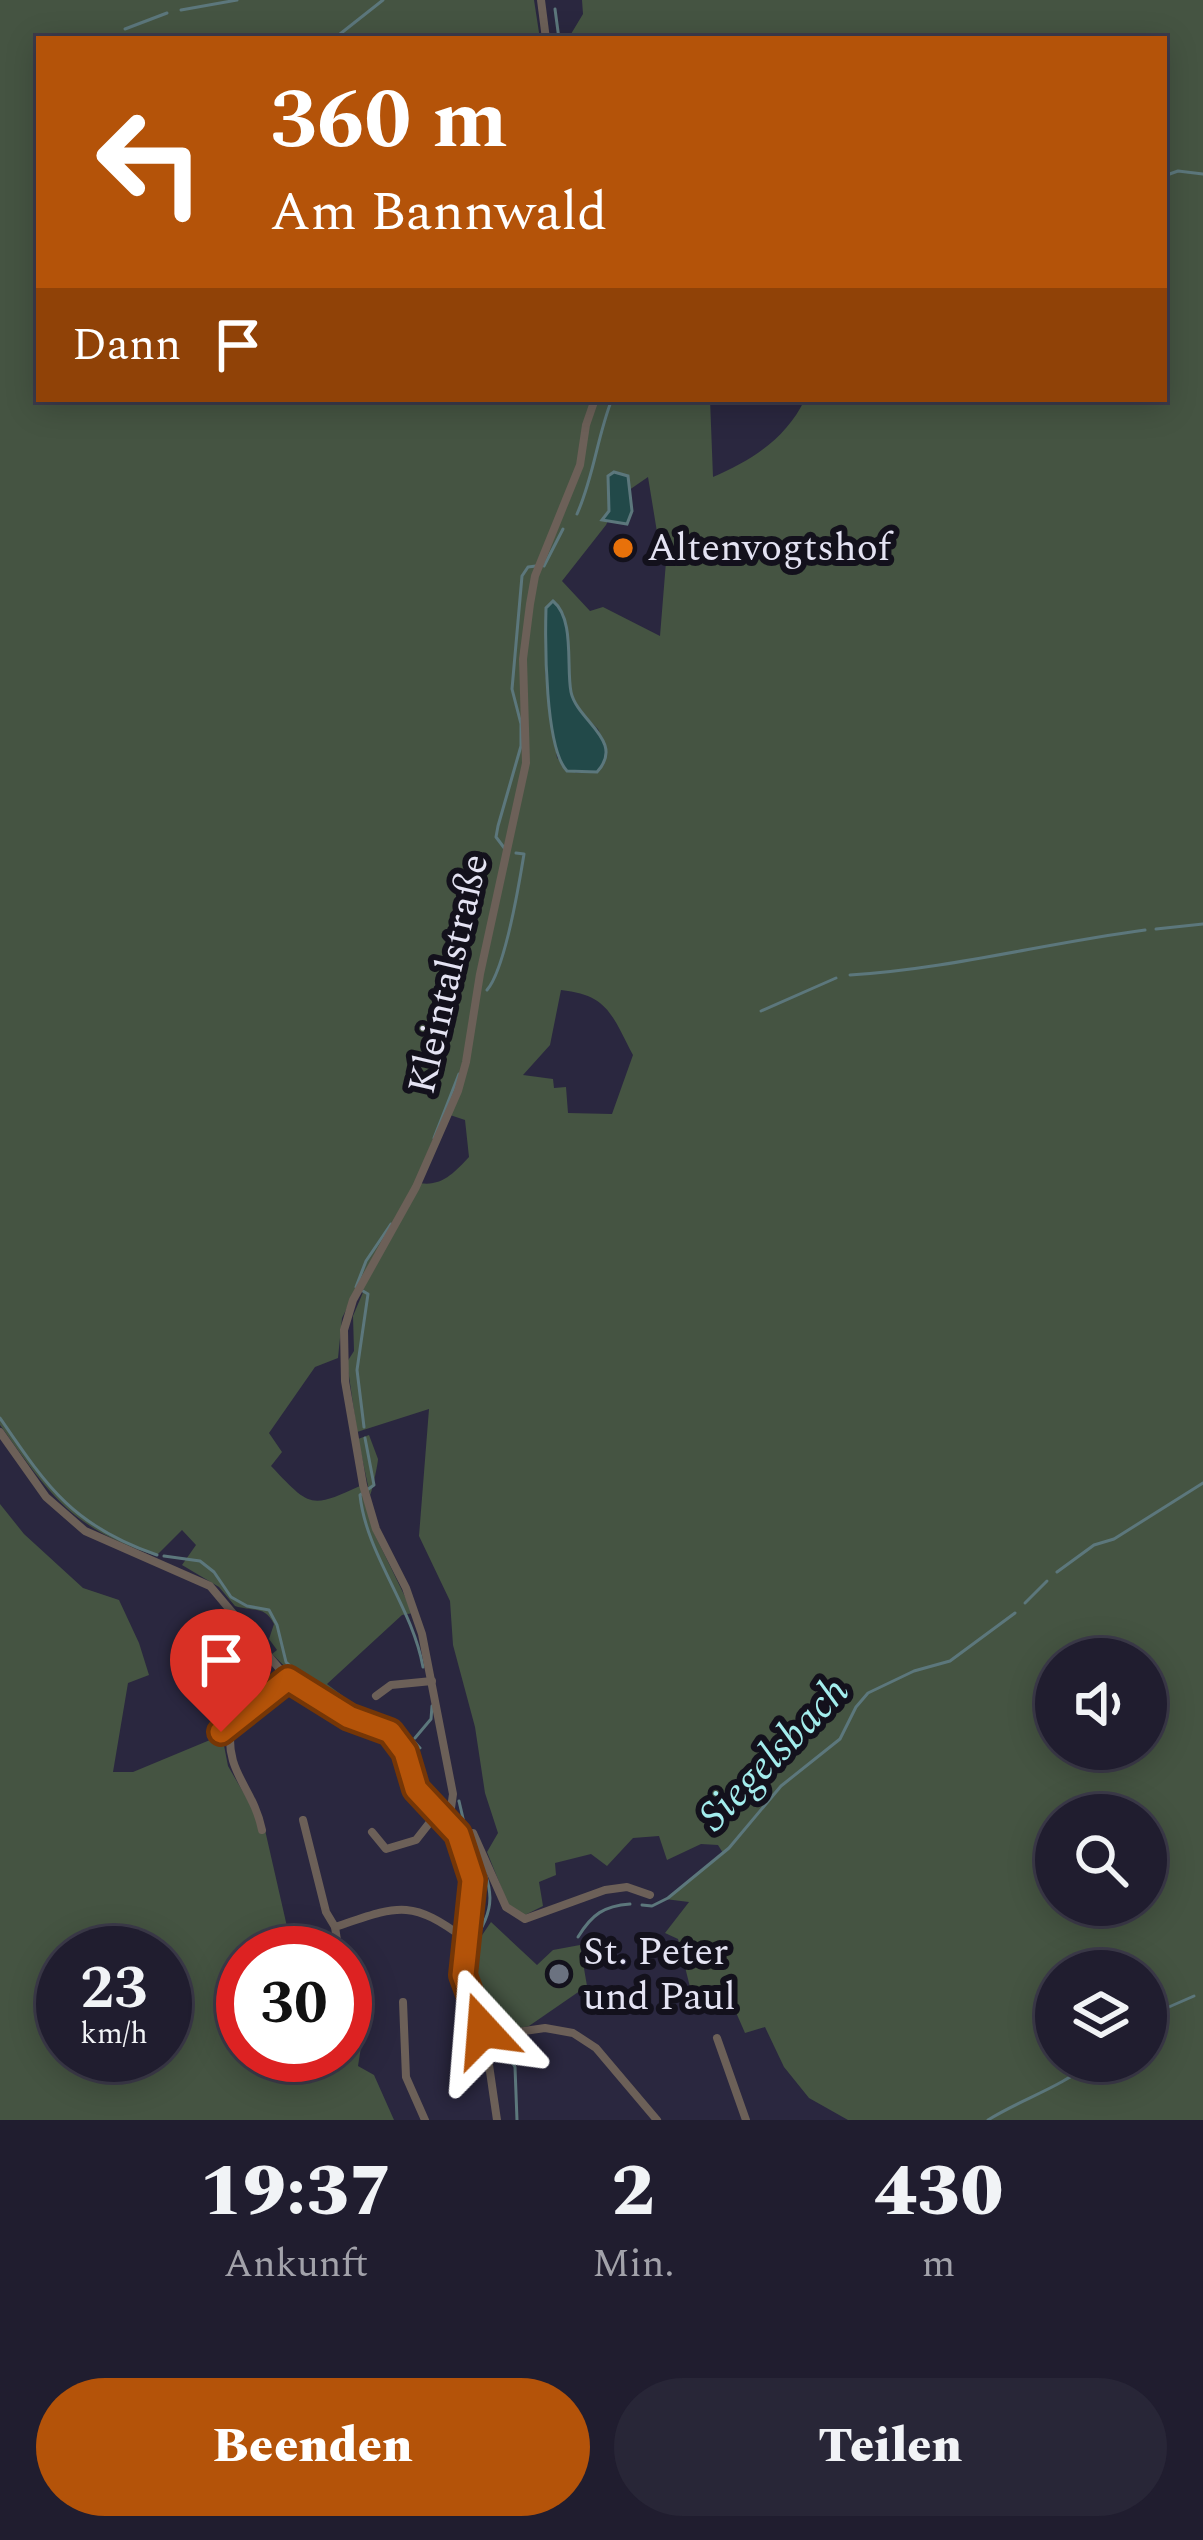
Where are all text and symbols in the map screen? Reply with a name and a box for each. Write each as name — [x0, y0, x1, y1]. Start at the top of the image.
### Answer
text: 360 m — [270, 57, 508, 185]
icon: left — [72, 84, 228, 240]
text: Am Bannwald — [270, 172, 608, 254]
text: Dann — [72, 311, 181, 380]
icon: arrive — [205, 312, 271, 378]
place label: Altenvogtshof — [647, 519, 894, 578]
marker: Altenvogtshof — [610, 535, 636, 561]
street label: Kleintalstraße — [393, 848, 505, 1100]
pin — [170, 1609, 272, 1732]
icon: arrive — [188, 1627, 254, 1693]
map controls — [1035, 1638, 1167, 2082]
button: sound — [1035, 1638, 1167, 1770]
water label: Siegelsbach — [684, 1662, 864, 1846]
button: search — [1035, 1794, 1167, 1926]
place label: St. Peter und Paul — [583, 1923, 736, 2027]
speed limit sign: 30 — [216, 1926, 372, 2082]
text: 23 — [80, 1943, 148, 2035]
button: layers — [1035, 1950, 1167, 2082]
marker: St. Peter und Paul — [546, 1961, 572, 1987]
position arrow — [420, 1967, 546, 2093]
text: km/h — [80, 2011, 148, 2057]
text: 19:37 — [200, 2138, 393, 2247]
text: 2 — [612, 2138, 655, 2247]
text: 430 — [874, 2138, 1003, 2247]
text: Ankunft — [224, 2235, 368, 2294]
text: Min. — [592, 2235, 674, 2294]
text: m — [922, 2235, 955, 2294]
button: Beenden — [36, 2378, 590, 2516]
button: Teilen — [614, 2378, 1167, 2516]

